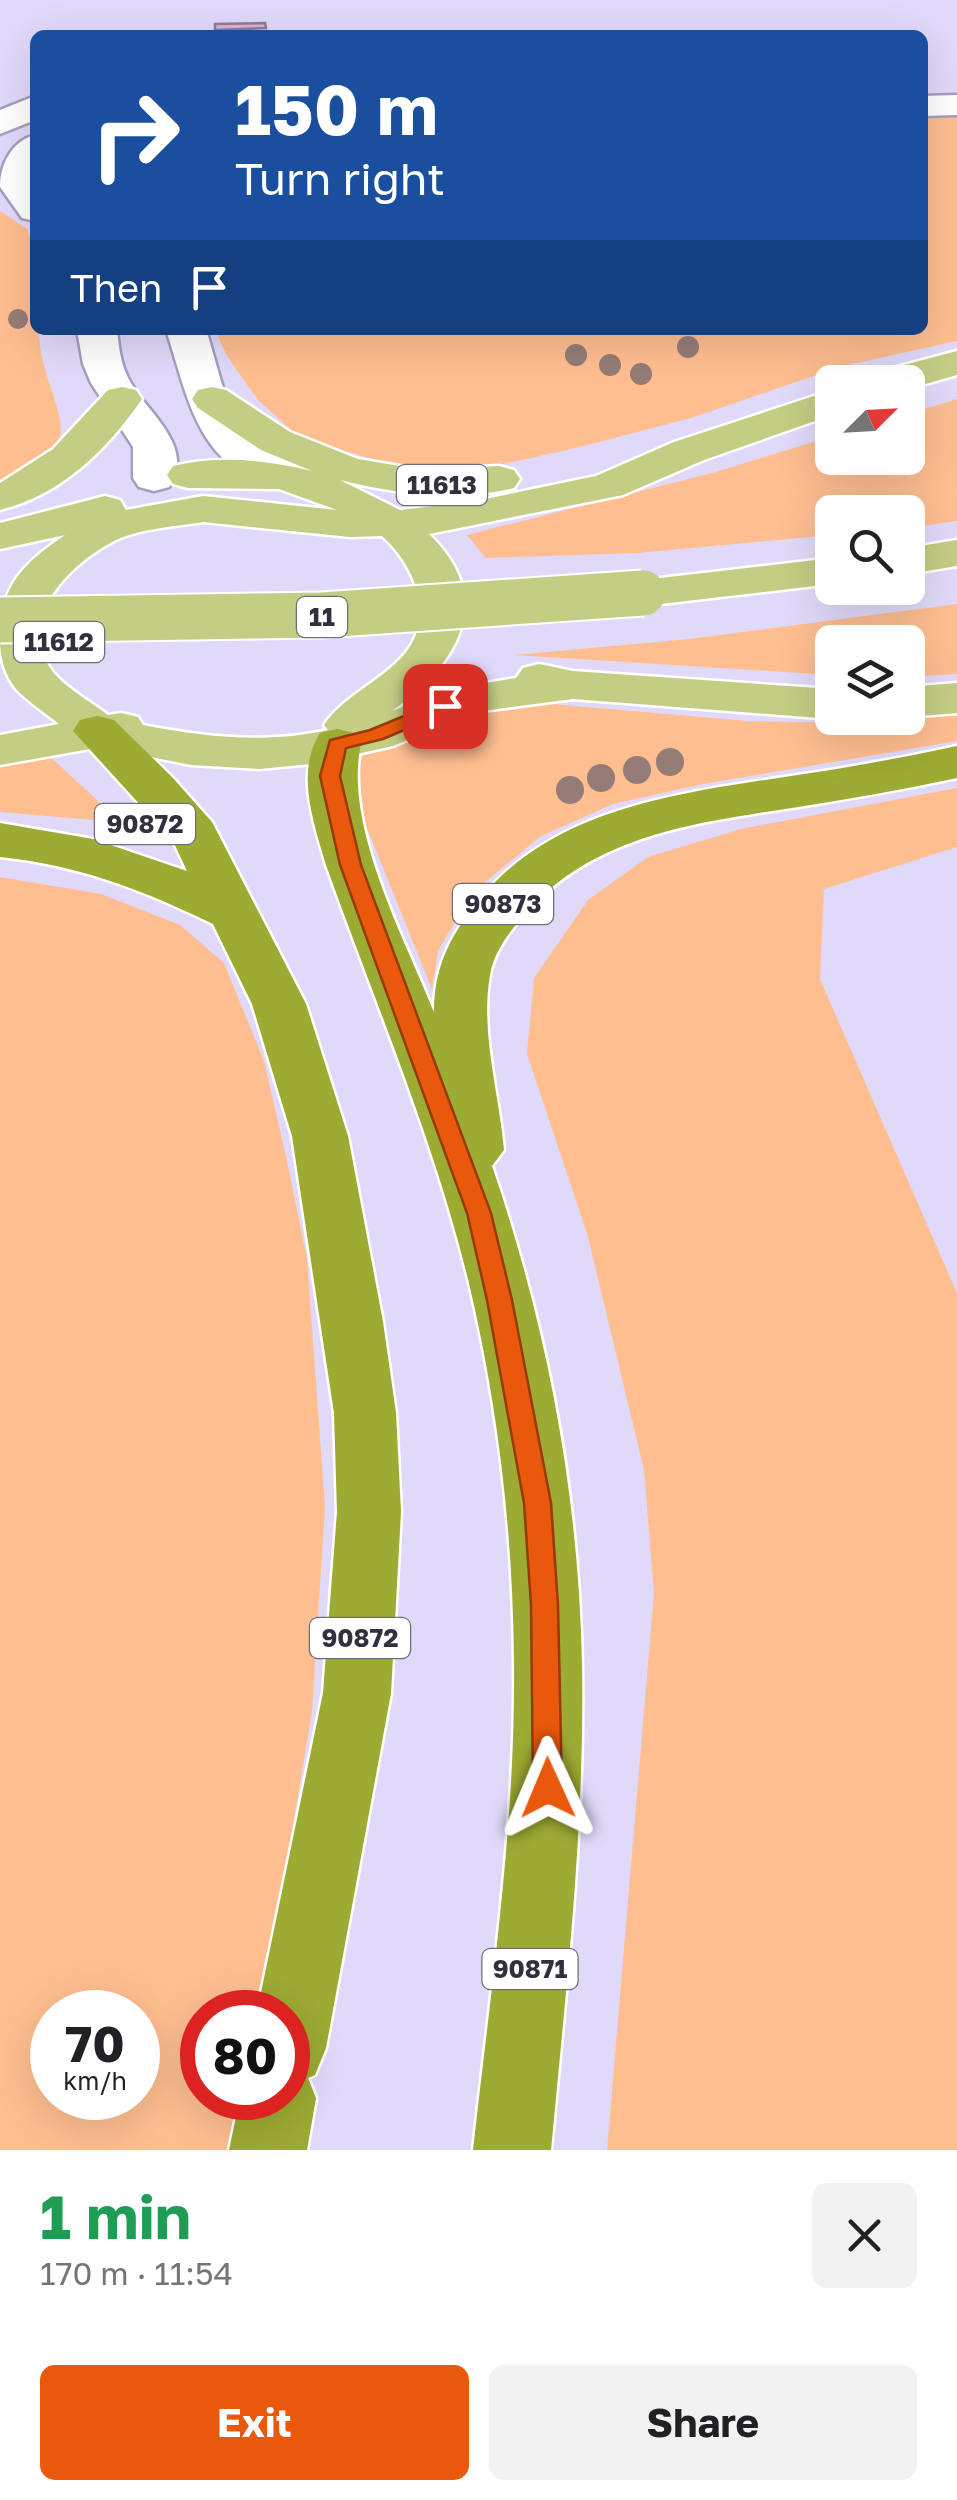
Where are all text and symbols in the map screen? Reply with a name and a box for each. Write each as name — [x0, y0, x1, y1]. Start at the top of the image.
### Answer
text: 150 m — [235, 66, 438, 150]
icon: right — [70, 70, 200, 200]
text: Turn right — [235, 151, 445, 205]
icon: arrive — [182, 260, 237, 315]
text: Then — [70, 265, 162, 310]
north arrow — [815, 365, 925, 475]
map controls — [815, 365, 925, 735]
road number: 11613 — [397, 465, 487, 505]
button: search — [815, 495, 925, 605]
road number: 11 — [297, 597, 347, 637]
road number: 11612 — [14, 622, 104, 662]
button: layers — [815, 625, 925, 735]
pin — [403, 664, 488, 749]
icon: arrive — [418, 679, 473, 734]
road number: 90872 — [95, 804, 195, 844]
road number: 90873 — [453, 884, 553, 924]
road number: 90872 — [310, 1618, 410, 1658]
position arrow — [496, 1736, 600, 1840]
road number: 90871 — [482, 1949, 578, 1989]
speed limit sign: 80 — [180, 1990, 310, 2120]
text: 70 — [65, 2013, 125, 2073]
text: km/h — [63, 2065, 127, 2096]
text: 1 min — [40, 2180, 191, 2252]
button: close — [812, 2183, 917, 2288]
text: 170 m · 11:54 — [40, 2254, 233, 2292]
button: Exit — [40, 2365, 469, 2480]
button: Share — [489, 2365, 917, 2480]

